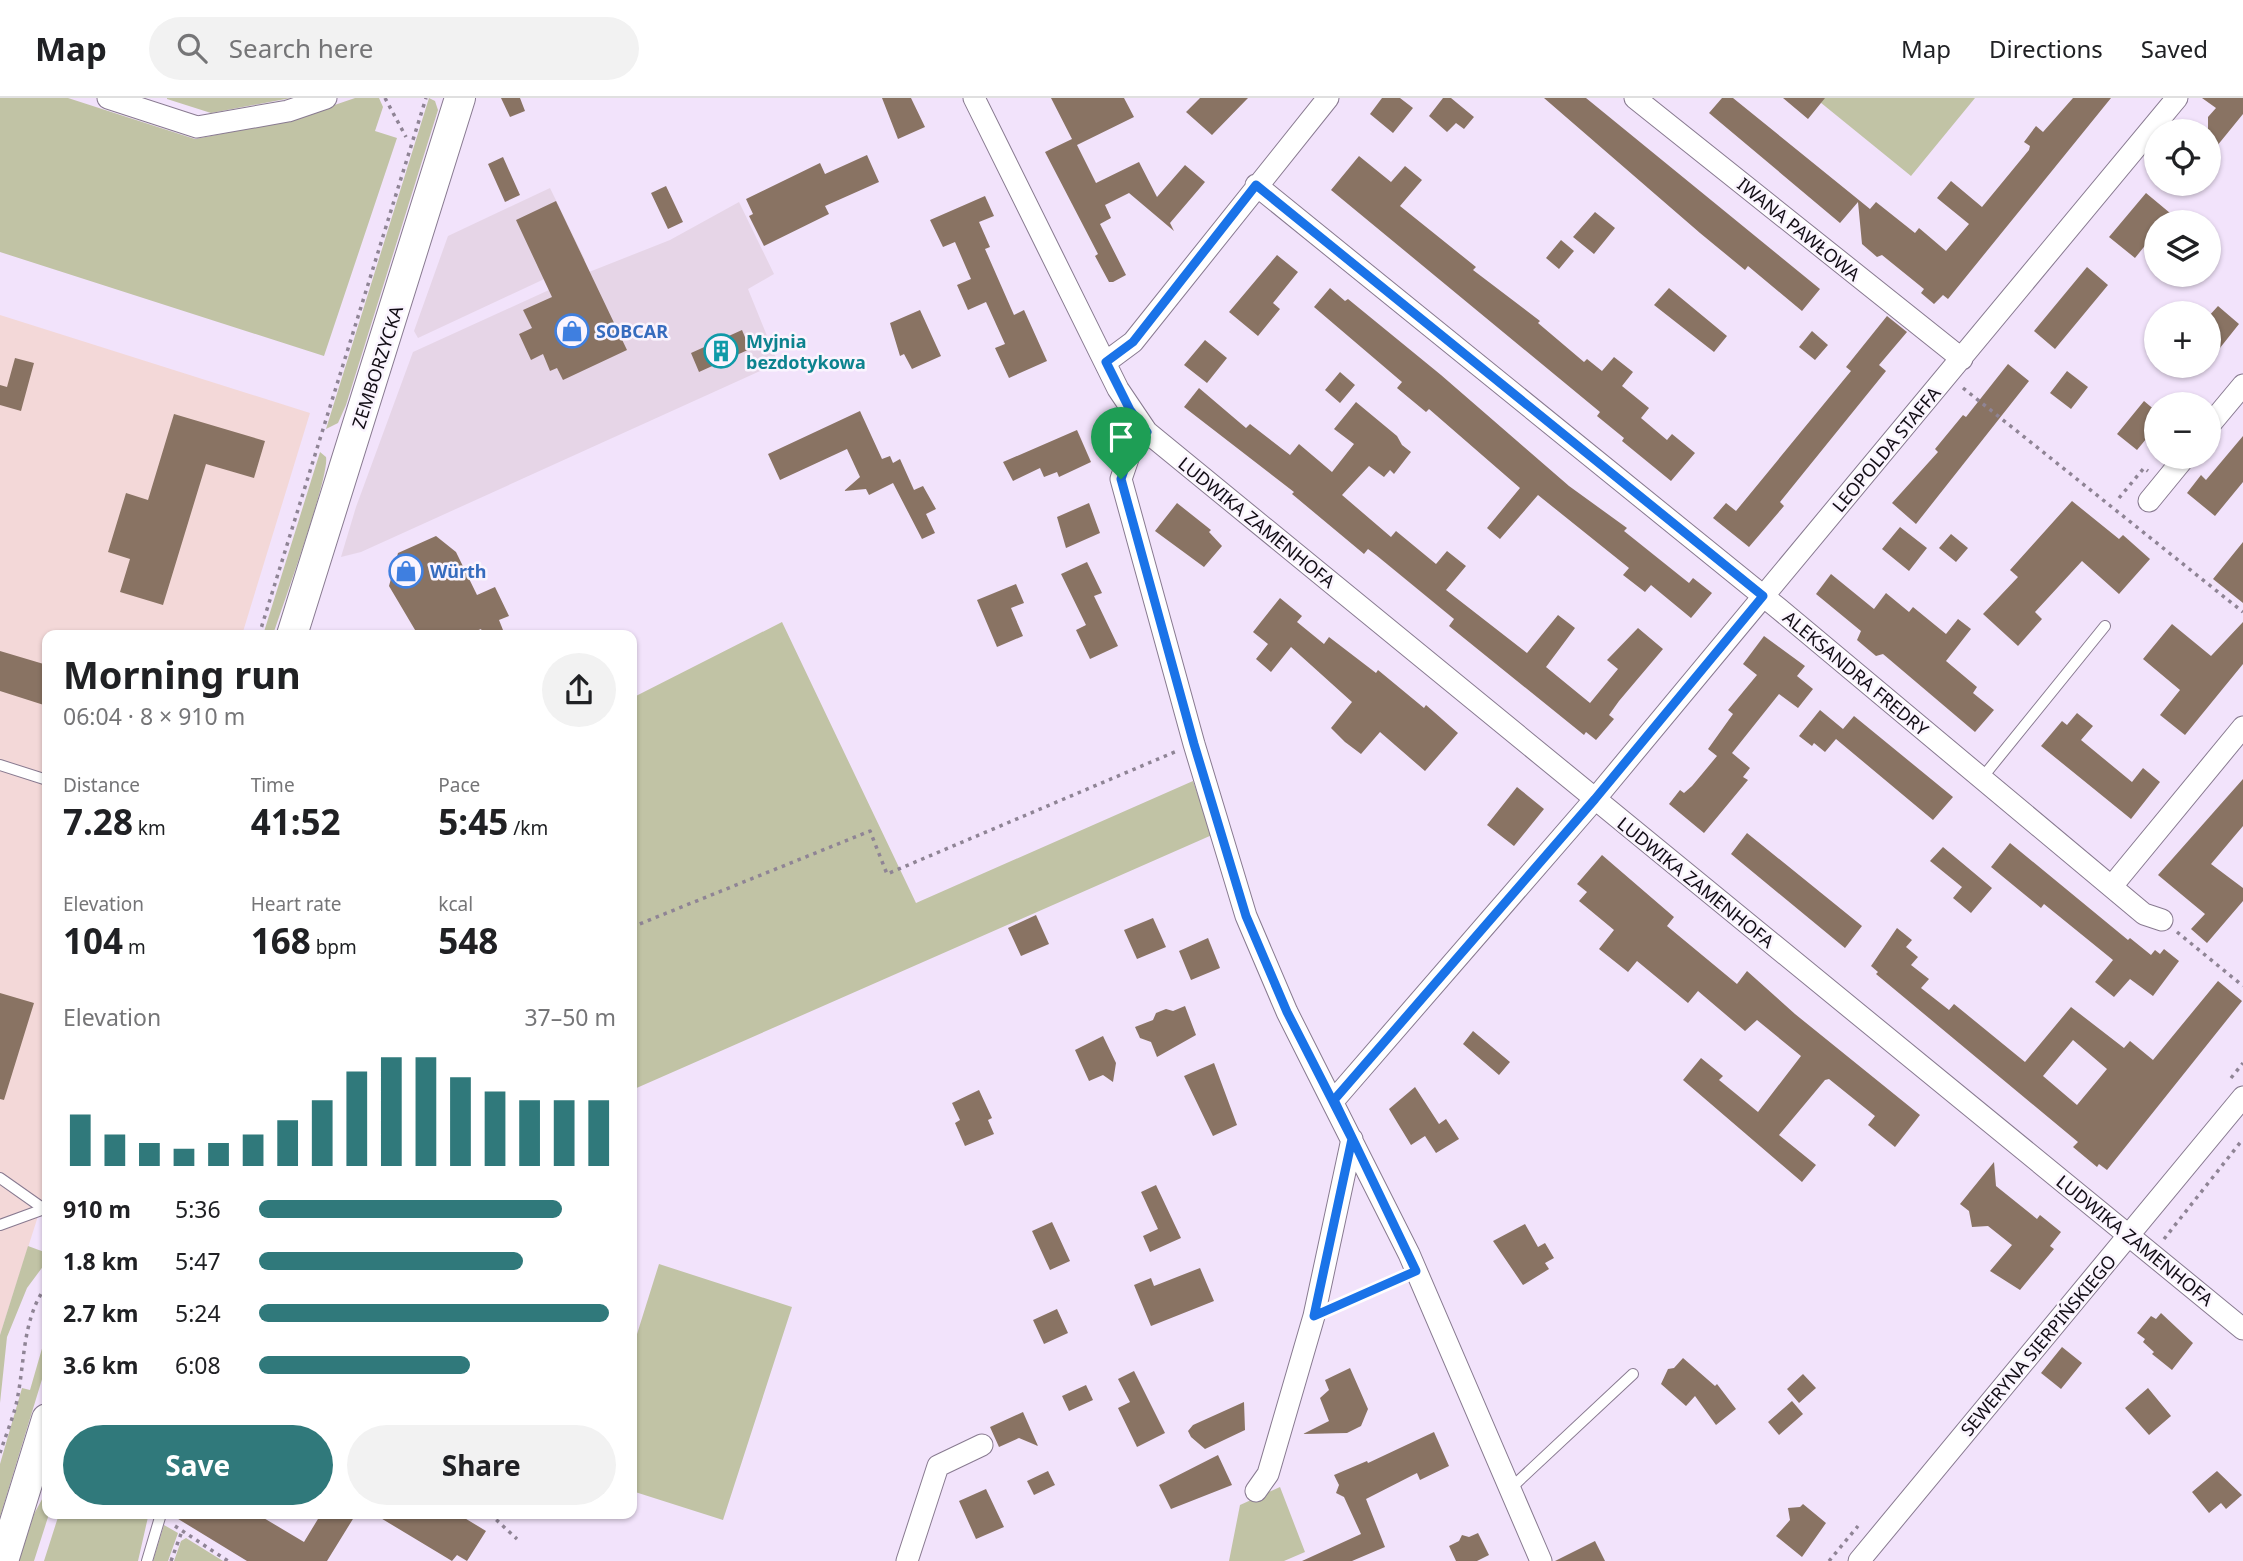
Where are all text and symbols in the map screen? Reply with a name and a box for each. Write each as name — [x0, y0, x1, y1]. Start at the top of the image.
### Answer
search box — [149, 17, 639, 80]
text: Map — [35, 26, 107, 71]
icon: search — [173, 29, 211, 67]
text: Search here — [229, 30, 373, 66]
text: Map — [1901, 32, 1951, 65]
text: Directions — [1989, 32, 2103, 65]
text: Saved — [2141, 32, 2208, 65]
map controls — [2144, 119, 2221, 469]
button: locate — [2144, 119, 2221, 196]
street label: IWANA PAWŁOWA — [1733, 172, 1866, 286]
button: layers — [2144, 210, 2221, 287]
button: + — [2144, 301, 2221, 378]
street label: ZEMBORZYCKA — [346, 302, 408, 431]
shop icon: SOBCAR — [553, 312, 591, 350]
place label: SOBCAR — [596, 319, 668, 343]
place label: Myjnia bezdotykowa — [746, 329, 866, 374]
building icon: Myjnia bezdotykowa — [702, 332, 740, 370]
street label: LEOPOLDA STAFFA — [1826, 381, 1946, 517]
button: − — [2144, 392, 2221, 469]
pin — [1091, 407, 1151, 479]
icon: arrive — [1102, 418, 1140, 456]
street label: LUDWIKA ZAMENHOFA — [1174, 451, 1341, 593]
shop icon: Würth — [387, 552, 425, 590]
place label: Würth — [430, 559, 486, 583]
street label: ALEKSANDRA FREDRY — [1778, 605, 1934, 741]
text: Morning run — [63, 648, 301, 700]
button: share — [542, 653, 616, 727]
text: 06:04 · 8 × 910 m — [63, 700, 245, 732]
text: Distance — [63, 772, 140, 798]
text: Time — [251, 772, 295, 798]
text: Pace — [438, 772, 480, 798]
text: 7.28 — [63, 798, 133, 845]
text: 41:52 — [251, 798, 341, 845]
text: 5:45 — [438, 798, 508, 845]
street label: LUDWIKA ZAMENHOFA — [1613, 811, 1780, 953]
text: km — [133, 815, 166, 841]
text: /km — [508, 815, 548, 841]
text: Elevation — [63, 891, 144, 917]
text: Heart rate — [251, 891, 341, 917]
text: kcal — [438, 891, 473, 917]
text: 104 — [63, 917, 123, 964]
text: 168 — [251, 917, 311, 964]
text: 548 — [438, 917, 498, 964]
text: m — [123, 934, 146, 960]
text: bpm — [311, 934, 357, 960]
text: Elevation — [63, 1001, 161, 1033]
text: 37–50 m — [524, 1001, 616, 1033]
street label: LUDWIKA ZAMENHOFA — [2052, 1169, 2219, 1311]
text: 910 m — [63, 1193, 131, 1225]
text: 5:36 — [175, 1193, 221, 1225]
text: 1.8 km — [63, 1245, 138, 1277]
text: 5:47 — [175, 1245, 221, 1277]
street label: SEWERYNA SIERPIŃSKIEGO — [1955, 1249, 2121, 1441]
text: 2.7 km — [63, 1297, 138, 1329]
text: 5:24 — [175, 1297, 221, 1329]
text: 3.6 km — [63, 1349, 138, 1381]
text: 6:08 — [175, 1349, 221, 1381]
button: Save — [63, 1425, 333, 1505]
button: Share — [347, 1425, 616, 1505]

